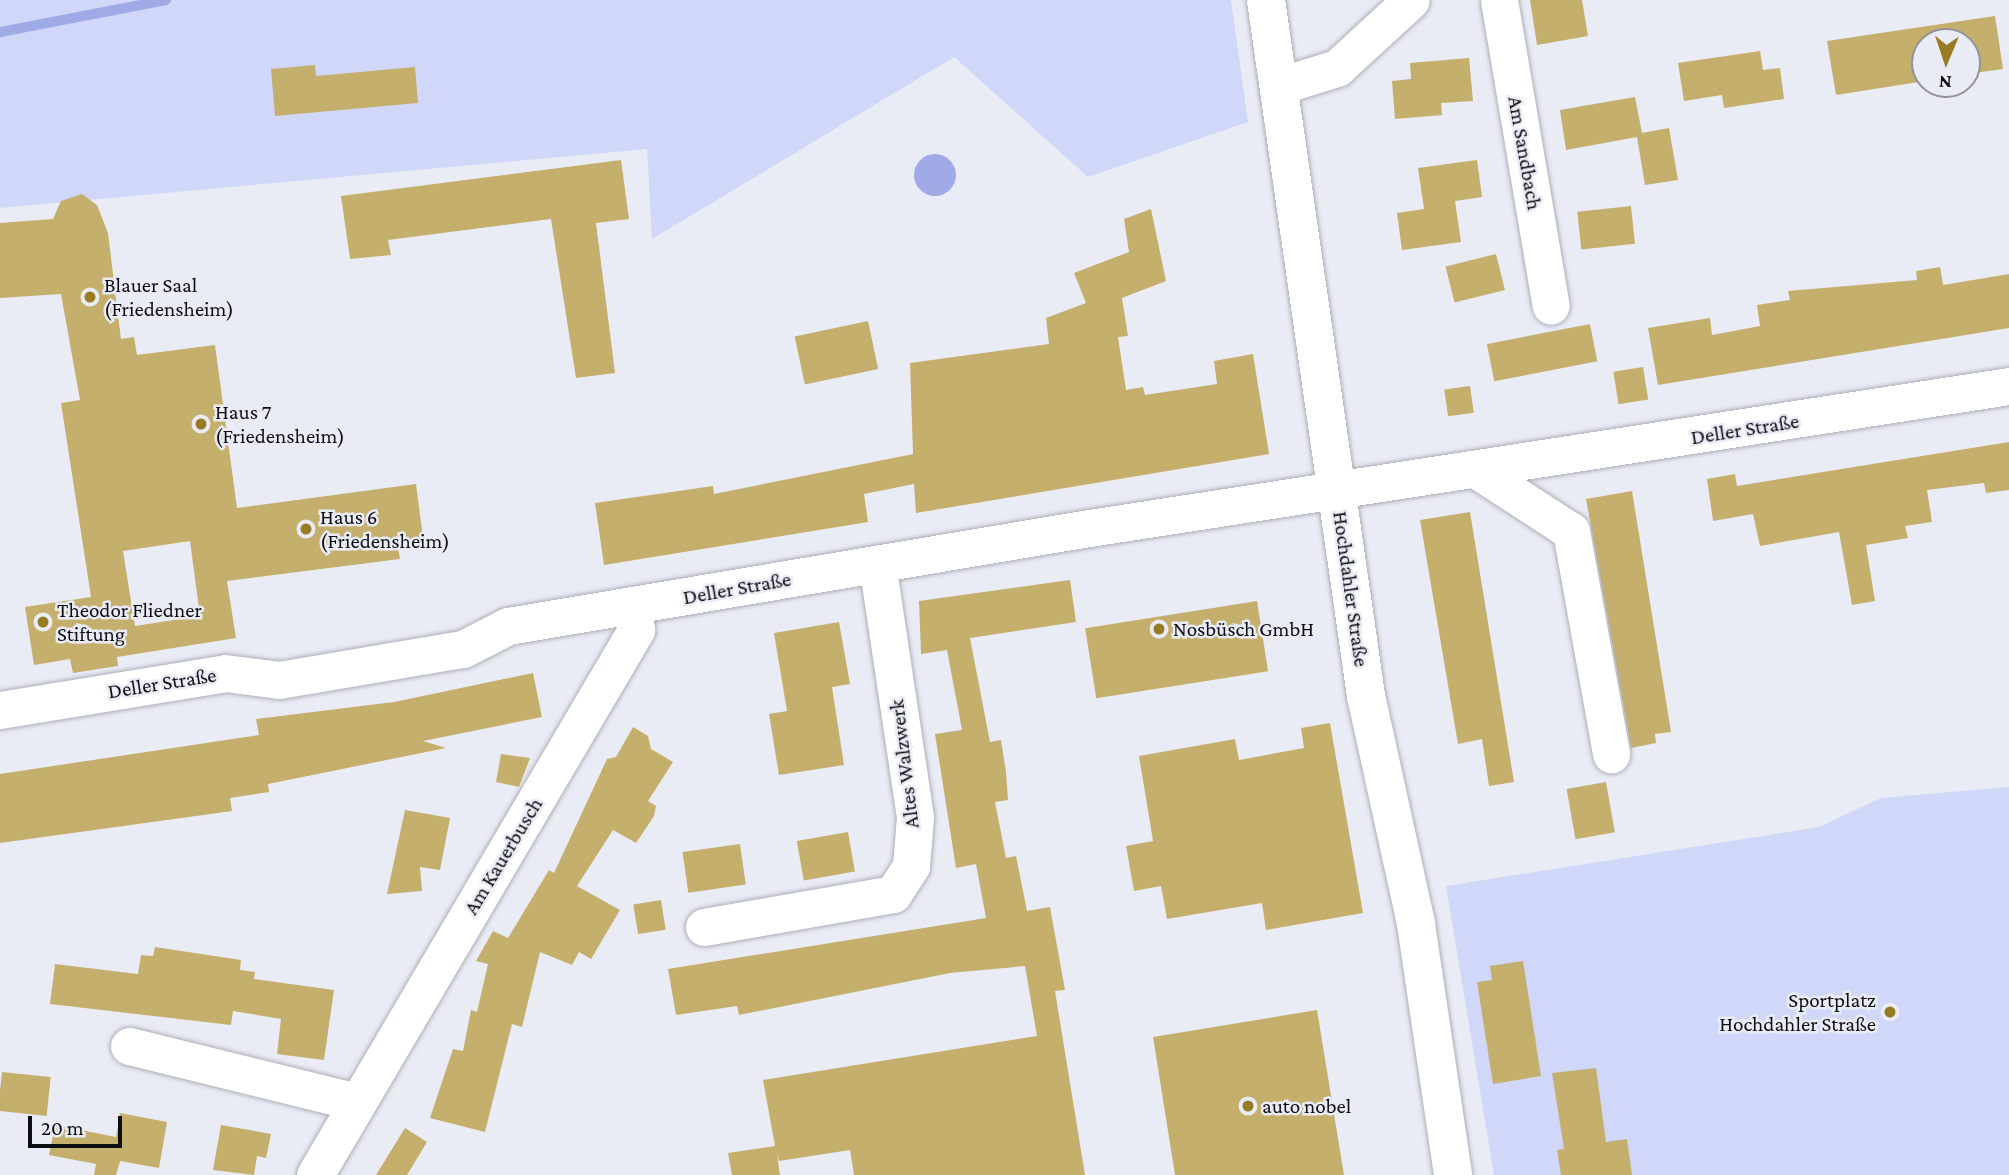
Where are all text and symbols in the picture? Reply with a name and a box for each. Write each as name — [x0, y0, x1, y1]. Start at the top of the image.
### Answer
north arrow — [1911, 28, 1981, 98]
text: N — [1938, 72, 1952, 93]
street label: Am Sandbach — [1503, 94, 1547, 212]
place label: Blauer Saal (Friedensheim) — [104, 272, 234, 322]
marker: Blauer Saal (Friedensheim) — [82, 289, 98, 305]
place label: Haus 7 (Friedensheim) — [215, 399, 345, 449]
street label: Deller Straße — [1689, 408, 1801, 450]
marker: Haus 7 (Friedensheim) — [193, 416, 209, 432]
place label: Haus 6 (Friedensheim) — [320, 504, 450, 554]
street label: Hochdahler Straße — [1328, 510, 1374, 668]
marker: Haus 6 (Friedensheim) — [298, 521, 314, 537]
street label: Deller Straße — [681, 566, 793, 610]
place label: Theodor Fliedner Stiftung — [57, 597, 202, 647]
marker: Theodor Fliedner Stiftung — [35, 614, 51, 630]
place label: Nosbüsch GmbH — [1173, 616, 1314, 642]
marker: Nosbüsch GmbH — [1151, 621, 1167, 637]
street label: Deller Straße — [106, 662, 218, 704]
street label: Altes Walzwerk — [884, 698, 924, 830]
street label: Am Kauerbusch — [458, 793, 548, 919]
place label: Sportplatz Hochdahler Straße — [1719, 987, 1876, 1037]
marker: Sportplatz Hochdahler Straße — [1882, 1004, 1898, 1020]
place label: auto nobel — [1262, 1093, 1351, 1119]
marker: auto nobel — [1240, 1098, 1256, 1114]
scale bar — [32, 1102, 126, 1146]
text: 20 m — [41, 1116, 84, 1140]

